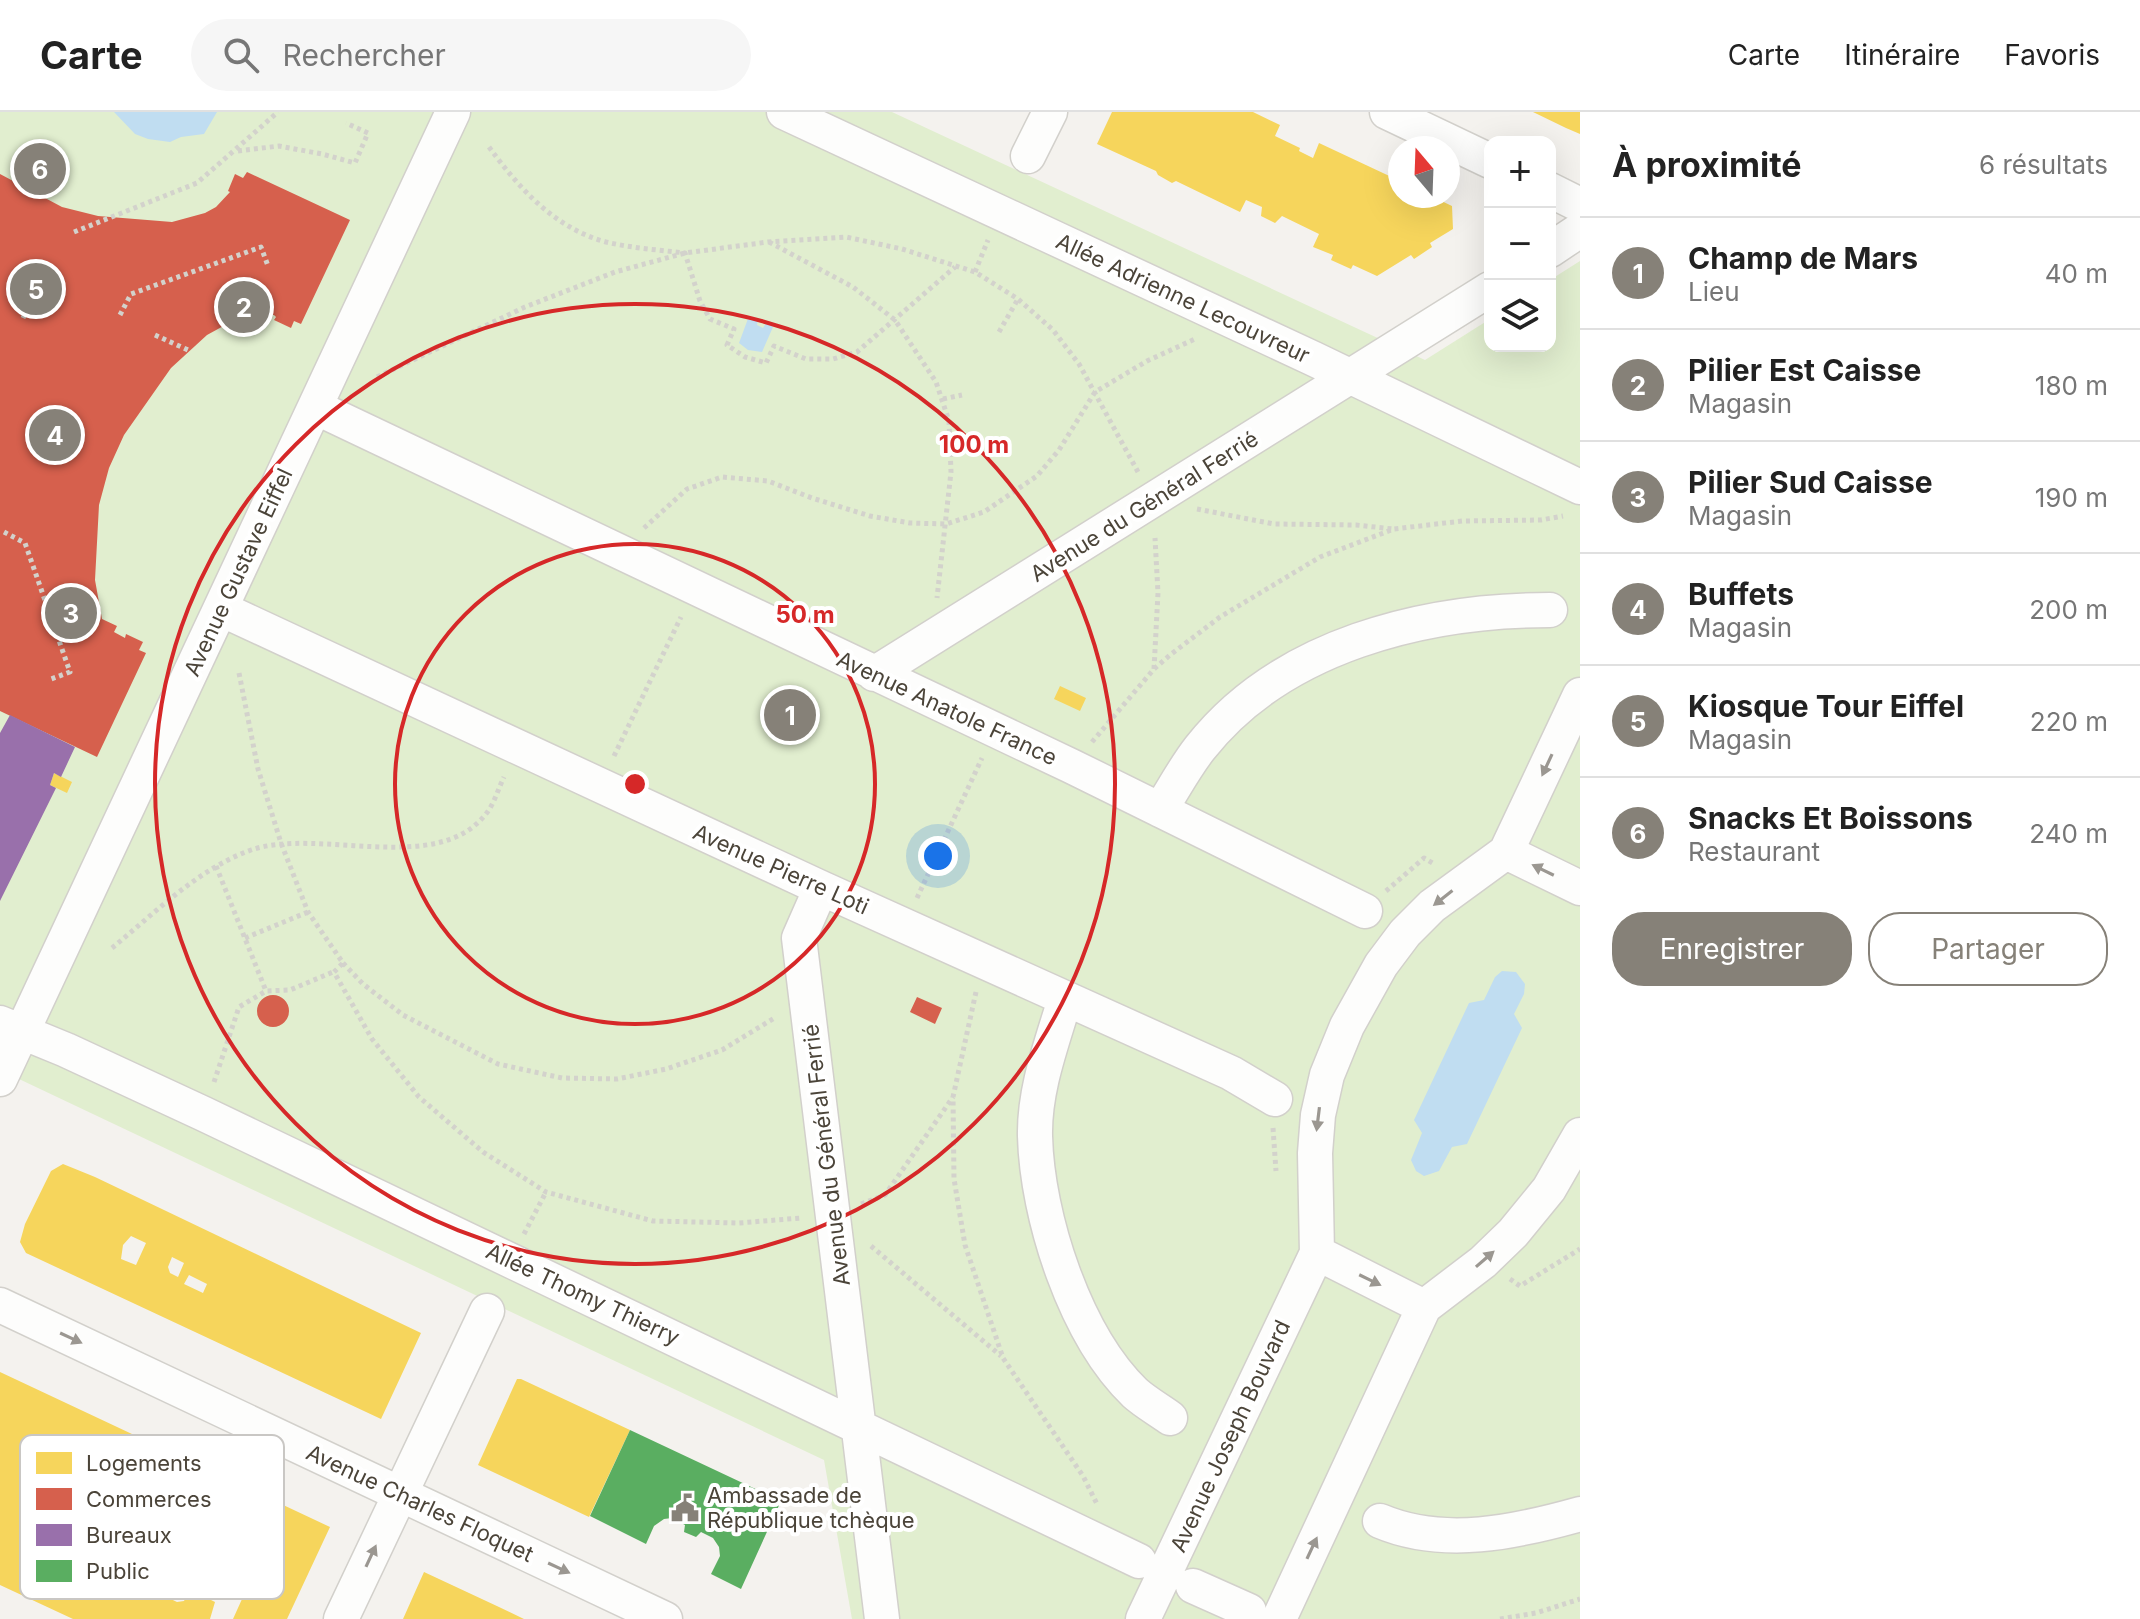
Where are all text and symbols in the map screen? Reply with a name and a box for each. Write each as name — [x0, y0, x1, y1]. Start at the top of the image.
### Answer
search box — [191, 19, 751, 91]
text: Carte — [40, 32, 143, 78]
icon: search — [219, 33, 263, 77]
text: Rechercher — [283, 37, 446, 73]
text: Carte — [1728, 38, 1800, 72]
text: Itinéraire — [1844, 38, 1960, 72]
text: Favoris — [2004, 38, 2100, 72]
north arrow — [1388, 136, 1460, 208]
map controls — [1484, 136, 1556, 352]
button: + — [1484, 136, 1556, 208]
pin: 6 — [14, 139, 66, 199]
text: À proximité — [1612, 144, 1802, 185]
text: 6 résultats — [1979, 149, 2108, 180]
button: − — [1484, 208, 1556, 280]
street label: Allée Adrienne Lecouvreur — [1052, 228, 1314, 368]
text: Champ de Mars — [1688, 240, 1918, 276]
text: 1 — [1632, 258, 1644, 289]
text: 40 m — [2045, 258, 2108, 289]
pin: 5 — [10, 259, 62, 319]
text: Lieu — [1688, 276, 1740, 307]
pin: 2 — [218, 277, 270, 337]
button: layers — [1484, 280, 1556, 352]
text: Pilier Est Caisse — [1688, 352, 1921, 388]
text: 2 — [1630, 370, 1646, 401]
text: 180 m — [2035, 370, 2108, 401]
text: Magasin — [1688, 388, 1792, 419]
pin: 4 — [29, 405, 81, 465]
street label: Avenue du Général Ferrié — [1025, 425, 1263, 587]
text: 100 m — [939, 430, 1009, 459]
street label: Avenue Gustave Eiffel — [178, 464, 298, 680]
text: Pilier Sud Caisse — [1688, 464, 1933, 500]
text: 3 — [1630, 482, 1646, 513]
text: 190 m — [2035, 482, 2108, 513]
text: Magasin — [1688, 500, 1792, 531]
text: Buffets — [1688, 576, 1794, 612]
pin: 3 — [45, 583, 97, 643]
text: 4 — [1629, 594, 1647, 625]
text: 200 m — [2029, 594, 2108, 625]
text: 50 m — [775, 600, 835, 629]
text: Magasin — [1688, 612, 1792, 643]
street label: Avenue Anatole France — [833, 646, 1061, 770]
pin: 1 — [764, 685, 816, 745]
text: Kiosque Tour Eiffel — [1688, 688, 1964, 724]
text: 5 — [1630, 706, 1646, 737]
text: 220 m — [2030, 706, 2108, 737]
text: Magasin — [1688, 724, 1792, 755]
one-way arrow — [1540, 754, 1554, 777]
centre of rings — [621, 770, 649, 798]
text: Snacks Et Boissons — [1688, 800, 1973, 836]
text: 6 — [1630, 818, 1646, 849]
text: 240 m — [2029, 818, 2108, 849]
street label: Avenue Pierre Loti — [689, 819, 873, 919]
your location — [918, 836, 958, 876]
text: Restaurant — [1688, 836, 1820, 867]
one-way arrow — [1531, 863, 1555, 877]
one-way arrow — [1433, 889, 1453, 905]
button: Enregistrer — [1612, 912, 1852, 986]
button: Partager — [1868, 912, 2108, 986]
street label: Avenue du Général Ferrié — [797, 1023, 855, 1287]
one-way arrow — [1312, 1107, 1325, 1132]
street label: Allée Thomy Thierry — [482, 1238, 684, 1350]
one-way arrow — [1475, 1251, 1495, 1268]
one-way arrow — [1359, 1273, 1382, 1287]
street label: Avenue Joseph Bouvard — [1165, 1316, 1295, 1556]
one-way arrow — [59, 1331, 82, 1345]
legend — [20, 1435, 284, 1599]
street label: Avenue Charles Floquet — [302, 1439, 538, 1567]
text: Logements — [86, 1450, 202, 1476]
place label: Ambassade de République tchèque — [707, 1482, 914, 1533]
text: Commerces — [86, 1486, 212, 1512]
public building icon: Ambassade de République tchèque — [670, 1493, 700, 1523]
text: Bureaux — [86, 1522, 172, 1548]
one-way arrow — [1305, 1537, 1319, 1560]
one-way arrow — [364, 1545, 378, 1568]
text: Public — [86, 1558, 150, 1584]
one-way arrow — [548, 1562, 571, 1575]

